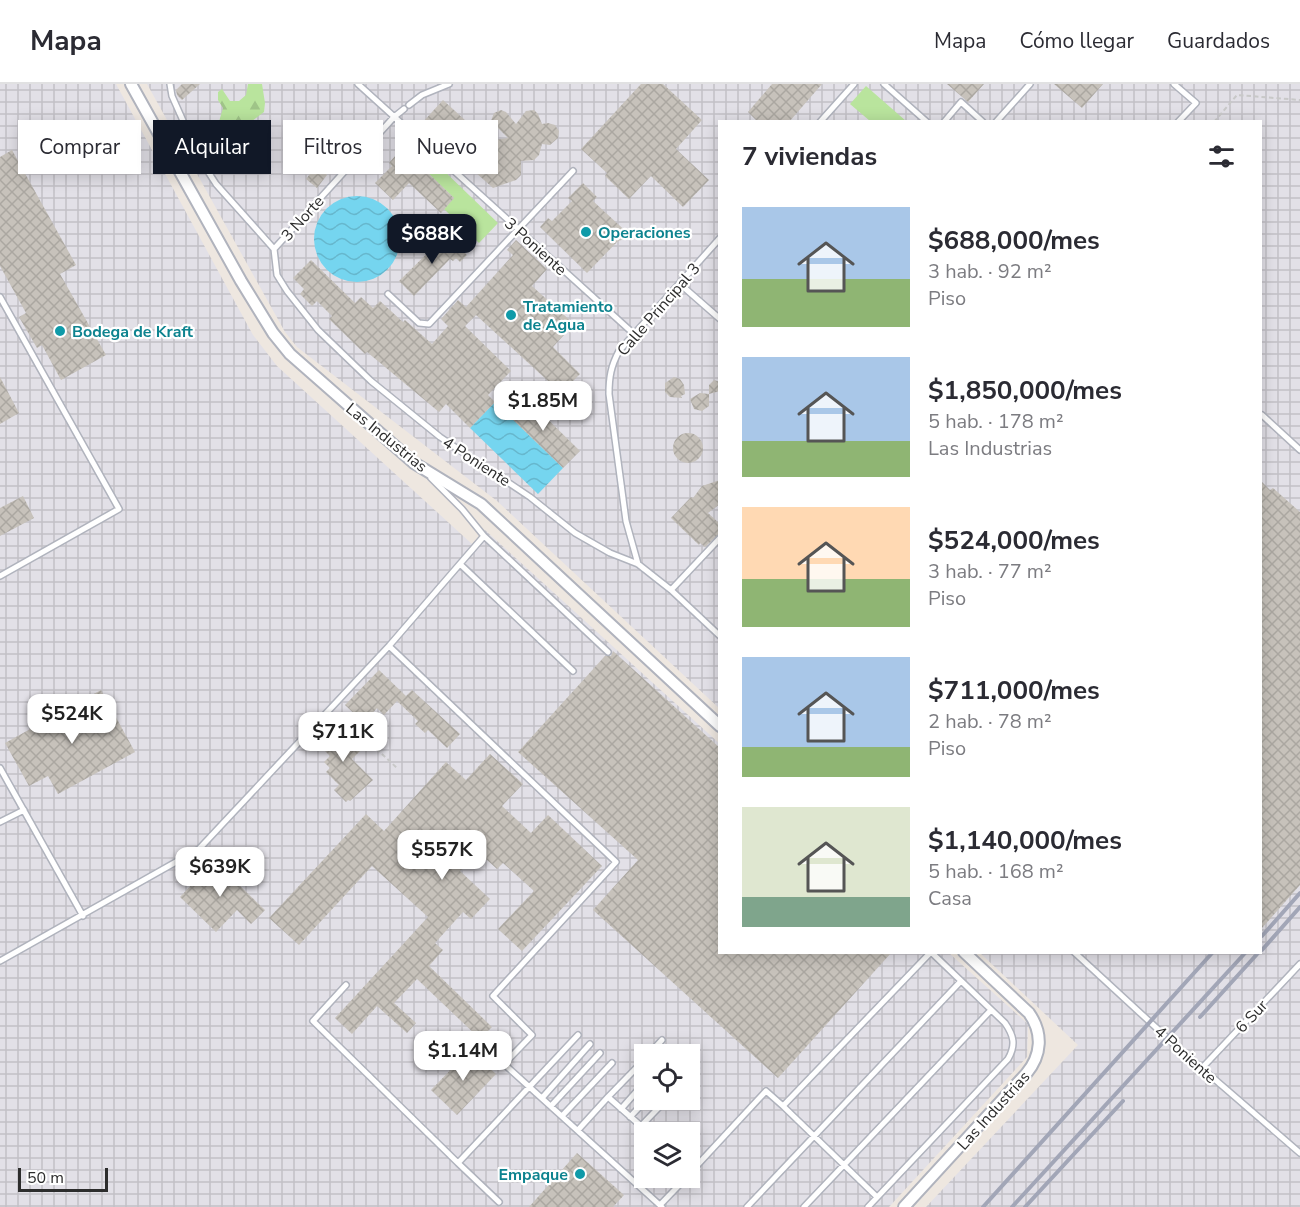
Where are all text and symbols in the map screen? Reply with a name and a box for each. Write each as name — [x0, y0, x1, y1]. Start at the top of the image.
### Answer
text: Mapa — [30, 22, 102, 60]
text: Mapa — [934, 27, 986, 55]
text: Cómo llegar — [1019, 27, 1134, 55]
text: Guardados — [1167, 27, 1270, 55]
chip: Comprar — [18, 120, 141, 174]
chip: Alquilar — [153, 120, 271, 174]
chip: Filtros — [283, 120, 383, 174]
chip: Nuevo — [395, 120, 498, 174]
text: 7 viviendas — [742, 139, 877, 174]
icon: filters — [1205, 140, 1238, 173]
street label: 3 Norte — [276, 191, 329, 246]
street label: 3 Poniente — [499, 213, 571, 281]
pin: $688K — [390, 214, 474, 265]
text: $688K — [401, 220, 463, 247]
place label: Operaciones — [598, 222, 691, 244]
text: $688,000/mes — [928, 223, 1100, 258]
marker: Operaciones — [579, 225, 593, 239]
icon: home — [790, 231, 862, 303]
street label: Calle Principal 3 — [612, 258, 705, 361]
text: 3 hab. · 92 m² — [928, 258, 1052, 285]
text: Piso — [928, 285, 966, 312]
place label: Tratamiento de Agua — [523, 296, 613, 336]
marker: Tratamiento de Agua — [504, 308, 518, 322]
place label: Bodega de Kraft — [72, 321, 194, 343]
marker: Bodega de Kraft — [53, 324, 67, 338]
text: $1,850,000/mes — [928, 373, 1122, 408]
pin: $1.85M — [494, 381, 592, 432]
icon: home — [790, 381, 862, 453]
text: $1.85M — [508, 387, 578, 414]
street label: Las Industrias — [341, 398, 432, 478]
text: 5 hab. · 178 m² — [928, 408, 1064, 435]
street label: 4 Poniente — [438, 432, 515, 492]
text: Las Industrias — [928, 435, 1052, 462]
text: $524,000/mes — [928, 523, 1100, 558]
icon: home — [790, 531, 862, 603]
text: 3 hab. · 77 m² — [928, 558, 1052, 585]
text: Piso — [928, 585, 966, 612]
text: $711,000/mes — [928, 673, 1100, 708]
icon: home — [790, 681, 862, 753]
pin: $524K — [30, 694, 114, 745]
text: $524K — [41, 700, 103, 727]
text: 2 hab. · 78 m² — [928, 708, 1052, 735]
pin: $711K — [301, 712, 385, 763]
text: $711K — [312, 718, 374, 745]
text: Piso — [928, 735, 966, 762]
text: $1,140,000/mes — [928, 823, 1122, 858]
pin: $557K — [400, 830, 484, 881]
icon: home — [790, 831, 862, 903]
text: $557K — [411, 836, 473, 863]
pin: $639K — [178, 847, 262, 898]
text: $639K — [189, 853, 251, 880]
text: 5 hab. · 168 m² — [928, 858, 1064, 885]
text: Casa — [928, 885, 972, 912]
street label: 6 Sur — [1231, 995, 1273, 1038]
street label: 4 Poniente — [1149, 1021, 1221, 1089]
pin: $1.14M — [414, 1031, 512, 1082]
text: $1.14M — [428, 1037, 498, 1064]
map controls — [634, 1044, 700, 1188]
button: locate — [634, 1044, 700, 1110]
street label: Las Industrias — [952, 1066, 1035, 1155]
button: layers — [634, 1122, 700, 1188]
place label: Empaque — [499, 1164, 568, 1186]
scale bar — [18, 1165, 108, 1192]
text: 50 m — [27, 1167, 64, 1189]
marker: Empaque — [573, 1167, 587, 1181]

